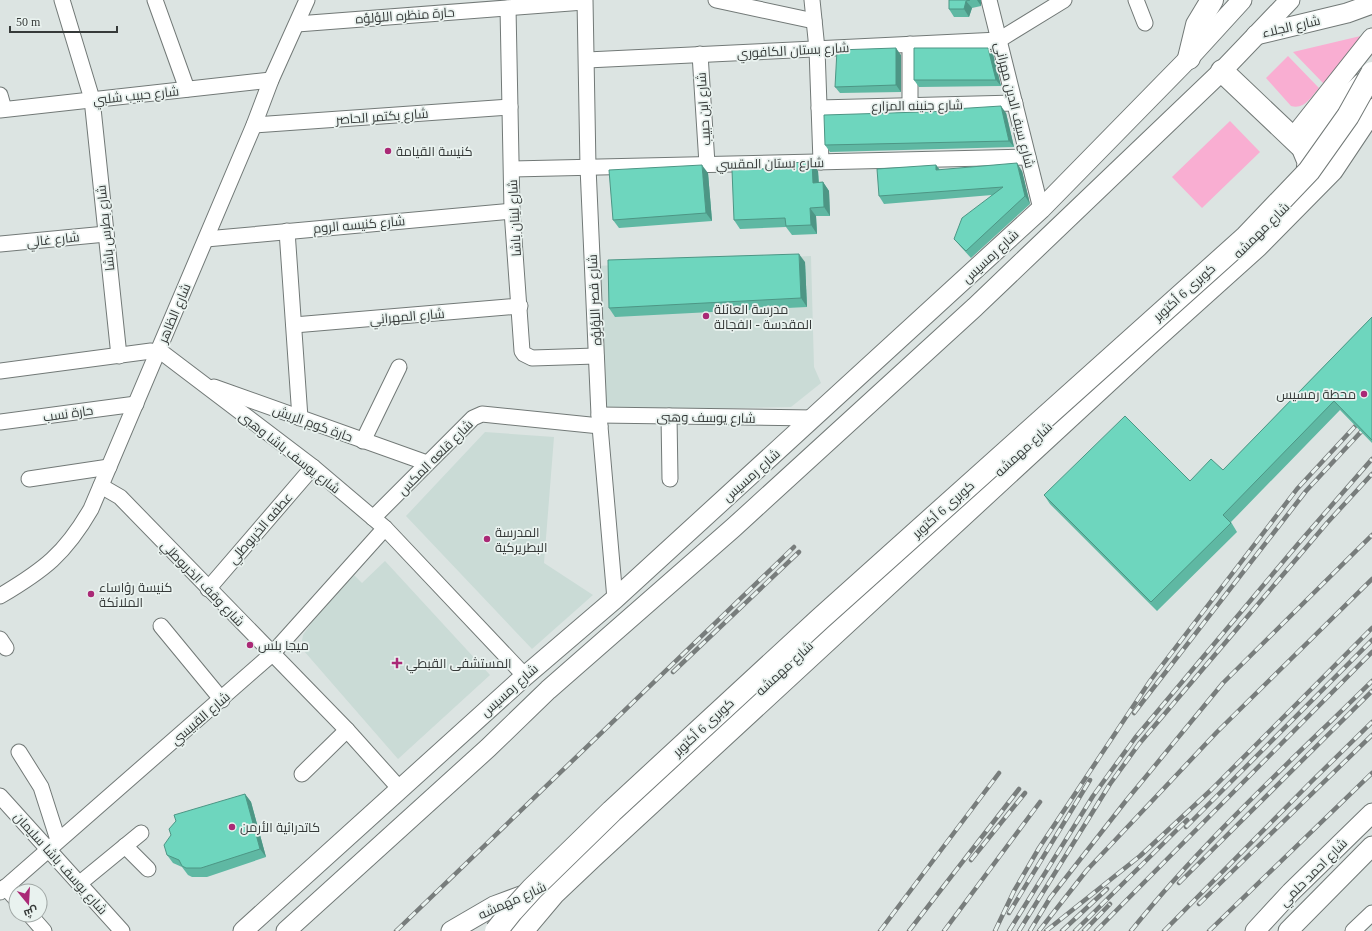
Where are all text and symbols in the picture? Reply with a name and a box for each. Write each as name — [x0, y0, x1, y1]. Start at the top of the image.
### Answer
street label: حارة منظره اللؤلؤه — [355, 5, 455, 26]
scale bar — [10, 8, 117, 34]
street label: شارع الجلاء — [1261, 13, 1322, 41]
text: 50 m — [16, 15, 41, 29]
street label: شارع بستان الكافوري — [736, 40, 850, 64]
street label: شارع سيف الدين مهراني — [989, 41, 1037, 170]
street label: شارع ابن حبيب — [693, 72, 715, 146]
street label: شارع حبيب شلبي — [92, 84, 180, 110]
street label: شارع جنينه المزارع — [871, 97, 963, 115]
street label: شارع بكتمر الحاصر — [334, 106, 429, 128]
place label: كنيسة القيامة — [396, 144, 473, 159]
marker: كنيسة القيامة — [383, 146, 393, 156]
street label: شارع بستان المقسي — [716, 155, 824, 175]
street label: شارع لينان باشا — [505, 179, 525, 257]
street label: شارع بطرس باشا — [94, 184, 118, 272]
street label: شارع مهمشه — [1230, 199, 1293, 262]
street label: شارع كنيسه الروم — [312, 213, 406, 238]
street label: شارع رمسيس — [959, 227, 1022, 287]
street label: شارع غالي — [26, 229, 81, 253]
street label: شارع قصر اللؤلؤه — [585, 254, 605, 346]
street label: كوبرى 6 أكتوبر — [1149, 260, 1218, 325]
street label: شارع الظاهر — [155, 281, 195, 347]
place label: مدرسة العائلة المقدسة - الفجالة — [714, 302, 812, 332]
street label: شارع المهراني — [369, 306, 445, 330]
marker: مدرسة العائلة المقدسة - الفجالة — [701, 311, 711, 321]
place label: محطة رمسيس — [1276, 387, 1356, 402]
marker: محطة رمسيس — [1359, 389, 1369, 399]
street label: حارة كوم الريش — [270, 402, 355, 447]
street label: حارة نسب — [42, 403, 94, 424]
street label: شارع يوسف باشا وهبى — [236, 408, 343, 497]
street label: شارع يوسف وهبى — [656, 409, 756, 427]
street label: شارع قلعه المكس — [395, 417, 477, 499]
street label: شارع مهمشه — [992, 419, 1056, 480]
street label: شارع رمسيس — [720, 446, 784, 506]
street label: كوبرى 6 أكتوبر — [908, 477, 977, 542]
street label: عطفه الخربوطلي — [225, 490, 298, 569]
place label: المدرسة البطريركية — [495, 525, 547, 555]
marker: المدرسة البطريركية — [482, 534, 492, 544]
street label: شارع وقف الخربوطلي — [156, 537, 247, 631]
place label: كنيسة رؤاساء الملائكة — [99, 580, 172, 610]
marker: كنيسة رؤاساء الملائكة — [86, 589, 96, 599]
place label: ميجا بلس — [258, 638, 309, 653]
street label: شارع مهمشه — [753, 638, 817, 699]
marker: ميجا بلس — [245, 640, 255, 650]
place label: المستشفى القبطي — [406, 656, 512, 674]
marker: المستشفى القبطي — [391, 657, 403, 669]
street label: شارع رمسيس — [478, 661, 542, 721]
street label: شارع القبيسي — [168, 689, 235, 750]
street label: كوبرى 6 أكتوبر — [668, 695, 737, 760]
street label: شارع يوسف باشا سليمان — [11, 809, 111, 917]
place label: كاتدرائية الأرمن — [240, 820, 320, 835]
marker: كاتدرائية الأرمن — [227, 822, 237, 832]
street label: شارع احمد حلمي — [1276, 835, 1352, 911]
street label: شارع مهمشه — [476, 879, 549, 923]
north arrow — [8, 883, 48, 923]

